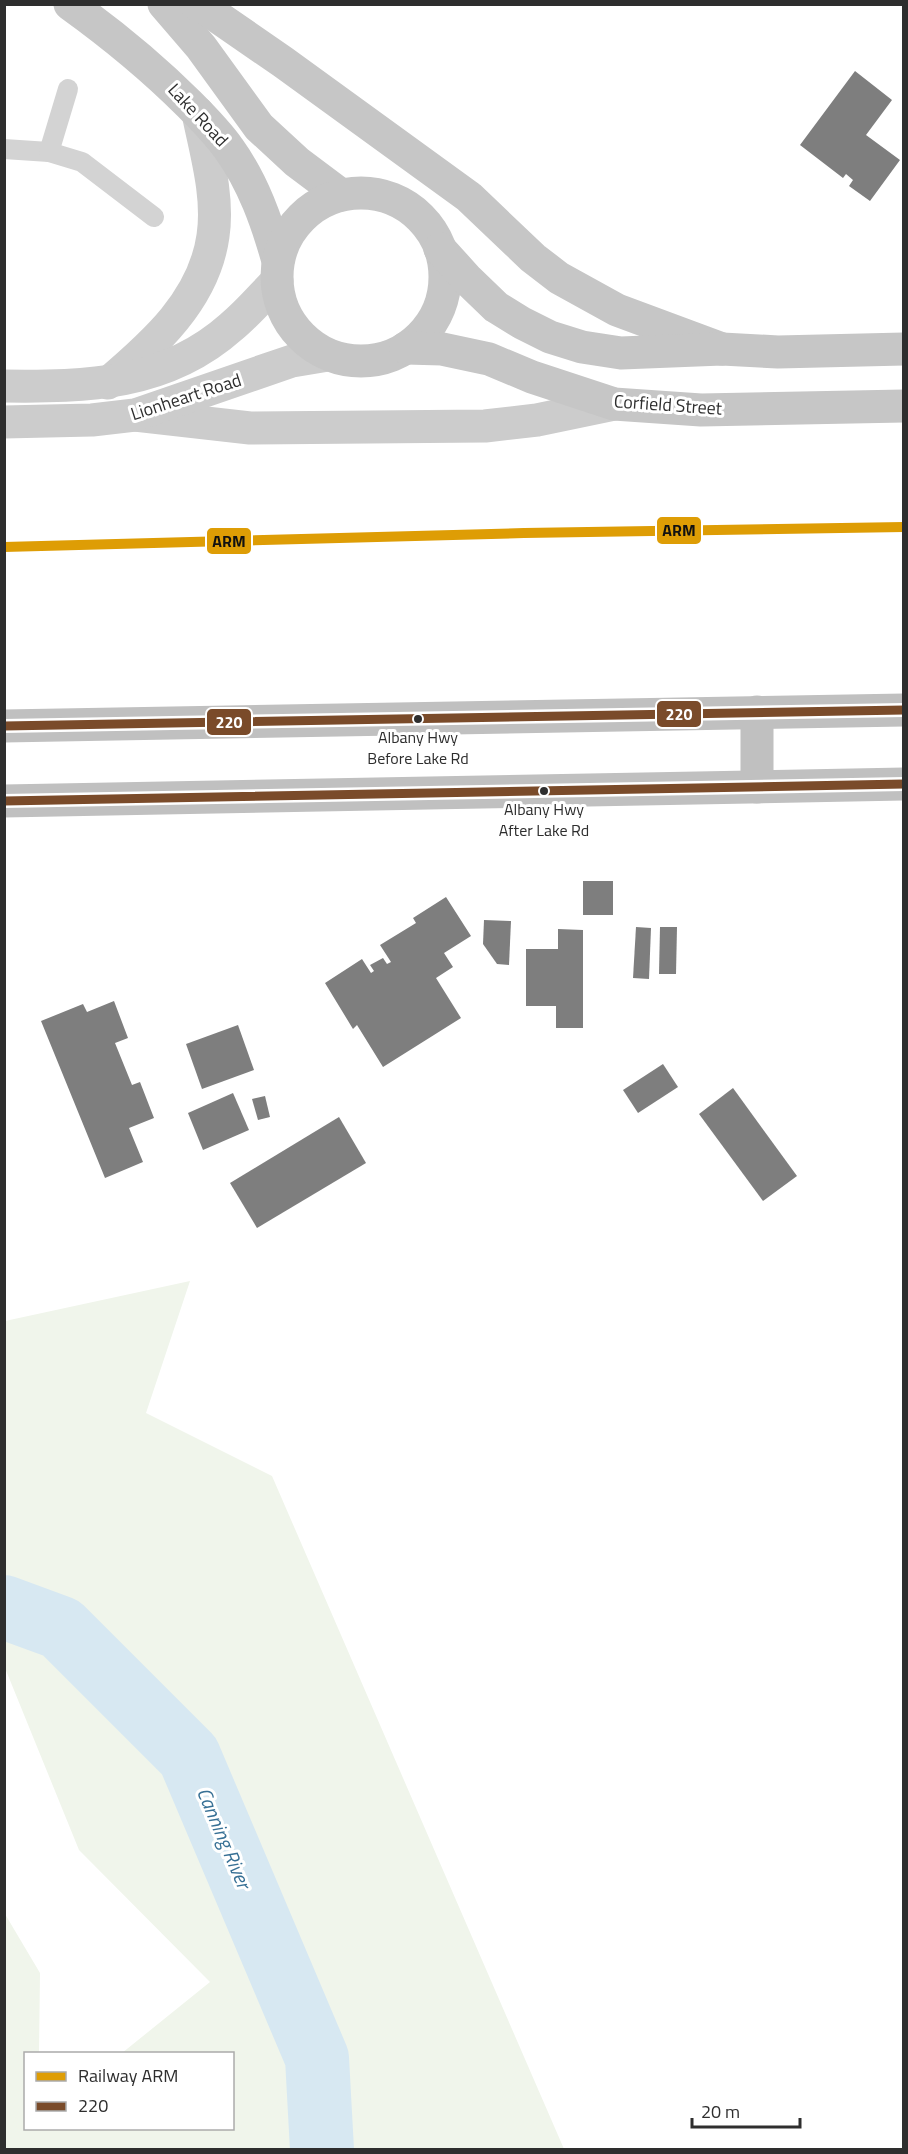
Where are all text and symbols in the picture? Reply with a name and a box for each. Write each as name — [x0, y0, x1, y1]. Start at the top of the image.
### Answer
street label: Lake Road — [162, 77, 235, 152]
street label: Lionheart Road — [127, 366, 245, 427]
street label: Corfield Street — [613, 387, 724, 422]
line badge: ARM — [656, 516, 702, 545]
text: ARM — [662, 518, 696, 542]
line badge: ARM — [206, 527, 252, 555]
text: ARM — [212, 529, 246, 553]
line badge: 220 — [656, 700, 702, 728]
text: 220 — [666, 702, 692, 726]
line badge: 220 — [206, 708, 252, 736]
text: 220 — [216, 710, 242, 734]
marker: Albany Hwy Before Lake Rd — [412, 713, 424, 725]
place label: Albany Hwy Before Lake Rd — [367, 725, 469, 770]
marker: Albany Hwy After Lake Rd — [538, 785, 550, 797]
place label: Albany Hwy After Lake Rd — [499, 797, 589, 842]
water label: Canning River — [189, 1782, 261, 1896]
legend — [24, 2052, 234, 2130]
text: Railway ARM — [78, 2062, 178, 2089]
scale bar — [692, 2091, 800, 2129]
text: 220 — [78, 2092, 108, 2119]
text: 20 m — [701, 2098, 740, 2125]

